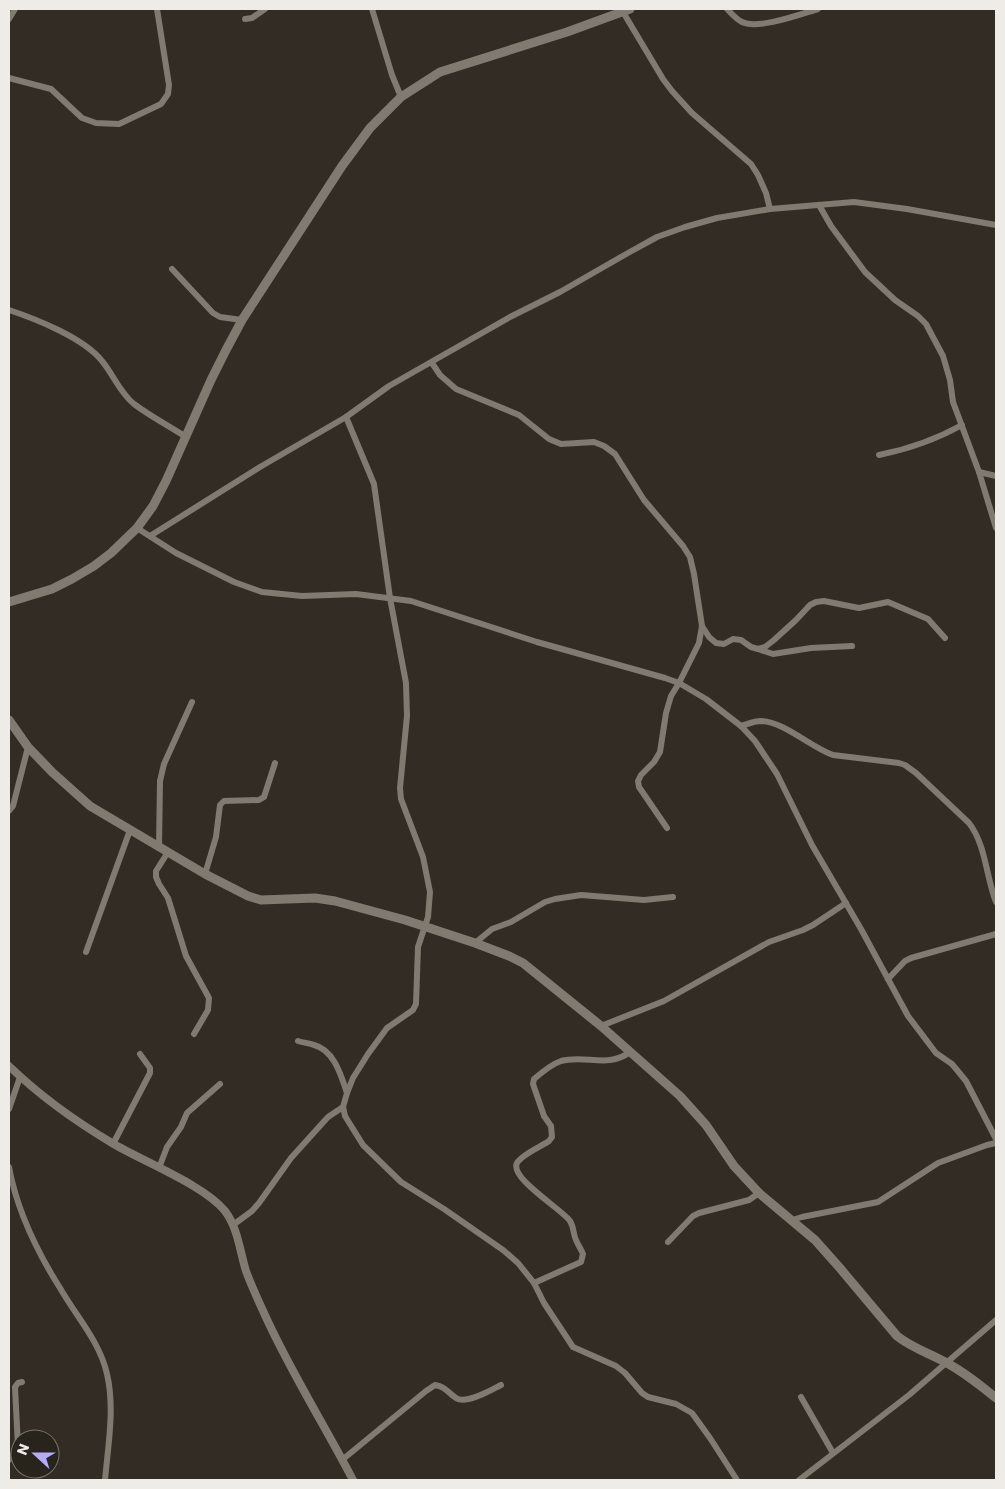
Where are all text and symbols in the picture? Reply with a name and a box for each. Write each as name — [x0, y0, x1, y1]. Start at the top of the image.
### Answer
north arrow — [10, 1429, 60, 1479]
text: N — [12, 1441, 34, 1458]

